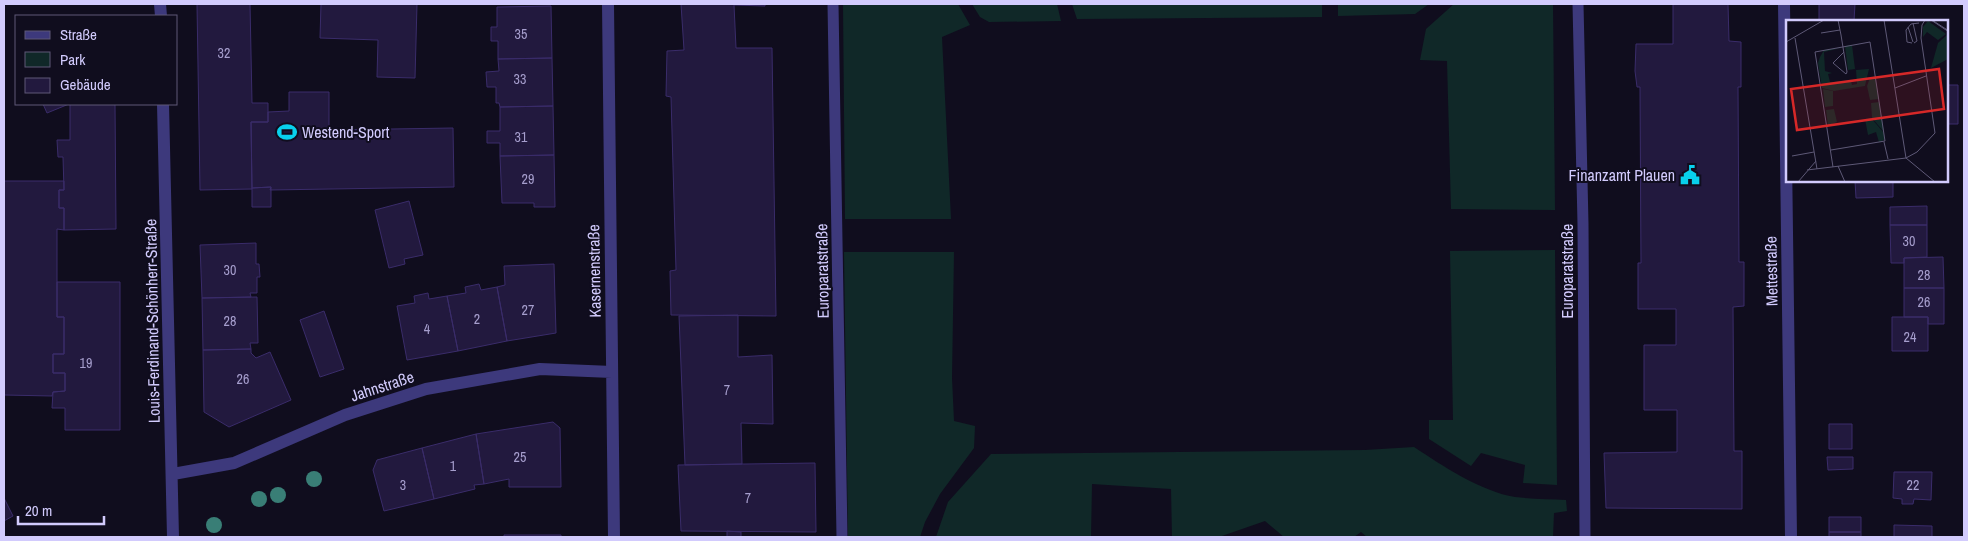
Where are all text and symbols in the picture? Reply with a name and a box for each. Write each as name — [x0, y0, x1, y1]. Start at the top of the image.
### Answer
legend — [15, 15, 178, 105]
inset map — [1786, 20, 1948, 182]
text: Straße — [60, 24, 97, 45]
house number: 35 — [515, 25, 527, 43]
house number: 32 — [218, 44, 230, 62]
text: Park — [60, 49, 86, 70]
house number: 33 — [514, 70, 526, 88]
text: Gebäude — [60, 74, 111, 95]
sports icon: Westend-Sport — [276, 121, 298, 143]
place label: Westend-Sport — [302, 121, 390, 143]
house number: 31 — [515, 128, 528, 146]
place label: Finanzamt Plauen — [1569, 164, 1675, 186]
public building icon: Finanzamt Plauen — [1679, 164, 1701, 186]
house number: 29 — [522, 170, 534, 188]
street label: Louis-Ferdinand-Schönherr-Straße — [139, 219, 165, 423]
street label: Europaratstraße — [810, 223, 834, 319]
street label: Kasernenstraße — [582, 224, 606, 318]
street label: Europaratstraße — [1556, 224, 1578, 318]
house number: 30 — [1903, 232, 1915, 250]
street label: Mettestraße — [1759, 236, 1783, 306]
house number: 30 — [224, 261, 236, 279]
house number: 28 — [1918, 266, 1930, 284]
house number: 26 — [1918, 293, 1930, 311]
house number: 27 — [522, 301, 534, 319]
house number: 2 — [474, 310, 480, 328]
house number: 28 — [224, 312, 236, 330]
house number: 4 — [424, 320, 431, 338]
house number: 24 — [1904, 328, 1917, 346]
house number: 19 — [80, 354, 92, 372]
street label: Jahnstraße — [347, 365, 417, 407]
house number: 26 — [237, 370, 249, 388]
house number: 7 — [724, 381, 730, 399]
house number: 25 — [514, 448, 526, 466]
house number: 1 — [450, 457, 457, 475]
house number: 3 — [400, 476, 406, 494]
house number: 22 — [1907, 476, 1919, 494]
house number: 7 — [745, 489, 751, 507]
scale bar — [18, 494, 104, 526]
text: 20 m — [25, 500, 52, 521]

